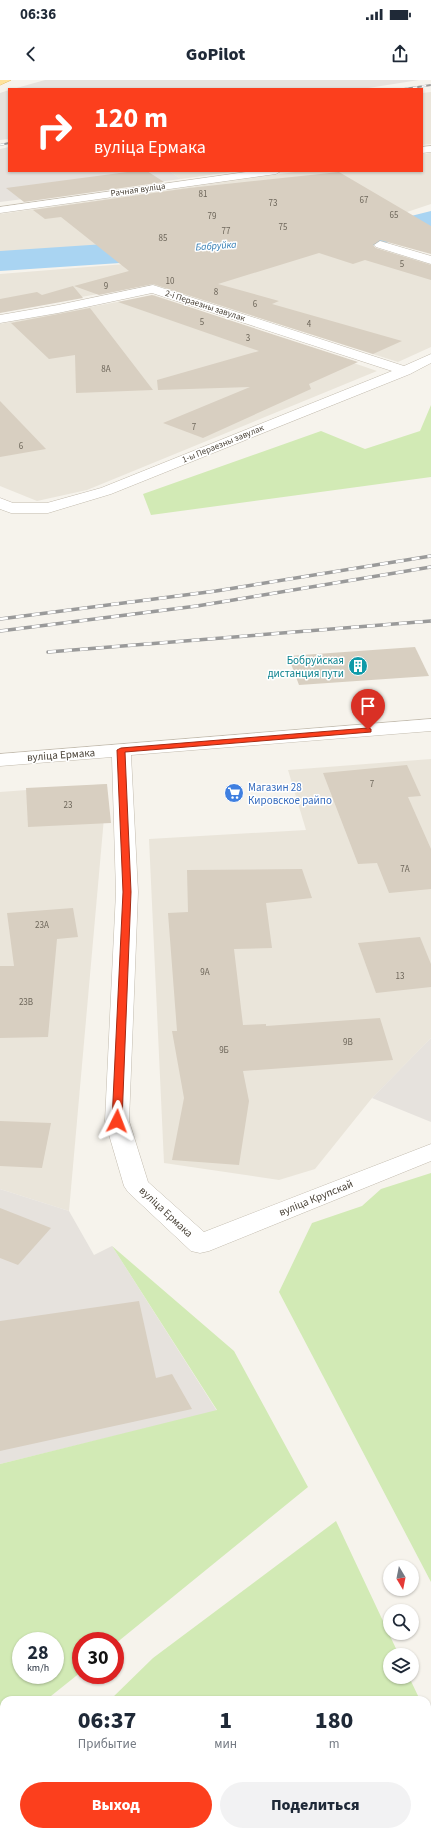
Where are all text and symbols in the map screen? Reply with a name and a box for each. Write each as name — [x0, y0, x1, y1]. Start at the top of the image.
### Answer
text: 06:36 — [20, 4, 56, 25]
text: GoPilot — [186, 42, 245, 67]
icon: back — [20, 43, 42, 65]
icon: share — [389, 43, 411, 65]
text: 120 m — [94, 98, 168, 138]
icon: right — [28, 104, 80, 156]
text: вуліца Ермака — [94, 135, 206, 160]
street label: Рачная вуліца — [110, 180, 166, 200]
house number: 81 — [199, 188, 207, 201]
house number: 67 — [360, 194, 369, 207]
house number: 73 — [269, 197, 278, 210]
house number: 65 — [390, 209, 399, 222]
house number: 79 — [208, 210, 217, 223]
house number: 75 — [279, 221, 288, 234]
house number: 77 — [222, 225, 231, 238]
house number: 85 — [159, 232, 168, 245]
water label: Бабруйка — [195, 238, 238, 254]
house number: 5 — [400, 258, 405, 271]
house number: 10 — [166, 275, 175, 288]
house number: 9 — [104, 280, 109, 293]
house number: 8 — [214, 286, 219, 299]
street label: 2-і Пераезны завулак — [163, 287, 247, 325]
house number: 6 — [253, 298, 258, 311]
house number: 5 — [200, 316, 205, 329]
house number: 4 — [307, 318, 312, 331]
house number: 3 — [246, 332, 251, 345]
house number: 8А — [101, 363, 111, 376]
street label: 1-ы Пераезны завулак — [180, 421, 266, 466]
house number: 7 — [192, 421, 197, 434]
house number: 6 — [19, 440, 24, 453]
place label: Бобруйская дистанция пути — [268, 653, 344, 681]
building icon: Бобруйская дистанция пути — [347, 655, 369, 677]
pin — [351, 689, 385, 730]
icon: arrive — [357, 695, 379, 717]
street label: вуліца Ермака — [26, 745, 96, 765]
house number: 7 — [370, 778, 375, 791]
place label: Магазин 28 Кировское райпо — [248, 780, 332, 808]
supermarket icon: Магазин 28 Кировское райпо — [223, 782, 245, 804]
house number: 23 — [64, 799, 73, 812]
house number: 7А — [400, 863, 410, 876]
house number: 23А — [35, 919, 49, 932]
house number: 9А — [200, 966, 210, 979]
house number: 13 — [396, 970, 405, 983]
house number: 23В — [19, 996, 33, 1009]
house number: 9В — [343, 1036, 353, 1049]
house number: 9Б — [219, 1044, 229, 1057]
position arrow — [96, 1100, 138, 1142]
street label: вуліца Крупскай — [277, 1176, 355, 1220]
street label: вуліца Ермака — [136, 1183, 196, 1241]
north arrow — [383, 1560, 419, 1596]
map controls — [383, 1560, 419, 1684]
button: search — [383, 1604, 419, 1640]
speed limit sign: 30 — [72, 1632, 124, 1684]
text: 28 — [27, 1639, 49, 1667]
button: layers — [383, 1648, 419, 1684]
text: km/h — [27, 1661, 49, 1675]
text: 06:37 — [78, 1703, 136, 1738]
text: 1 — [219, 1703, 232, 1738]
text: 180 — [315, 1703, 353, 1738]
text: Прибытие — [78, 1735, 136, 1753]
text: мин — [214, 1735, 237, 1753]
text: m — [329, 1735, 339, 1753]
button: Выход — [20, 1782, 212, 1828]
button: Поделиться — [220, 1782, 411, 1828]

